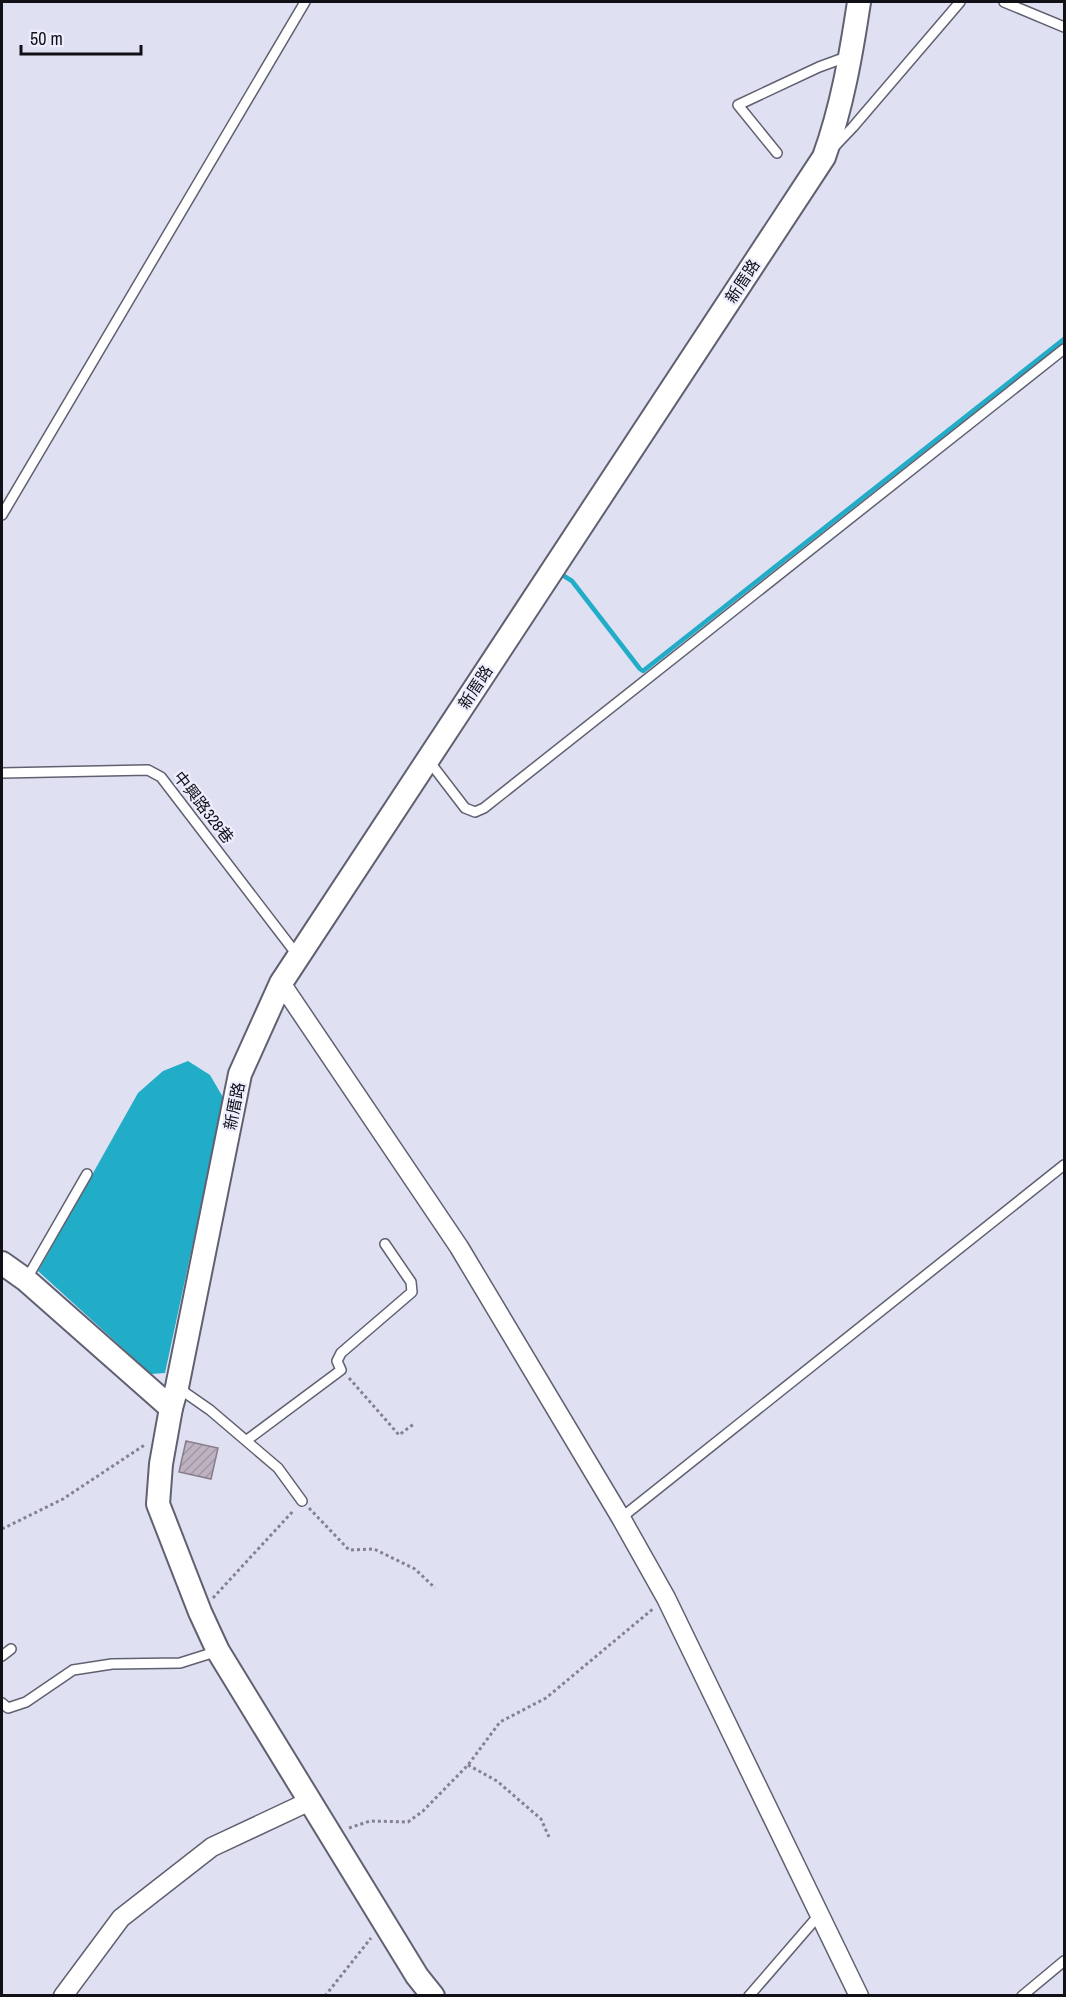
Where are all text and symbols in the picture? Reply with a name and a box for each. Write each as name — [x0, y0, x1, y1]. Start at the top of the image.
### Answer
scale bar — [21, 18, 141, 56]
text: 50 m — [30, 26, 63, 51]
street label: 新厝路 — [720, 255, 764, 307]
street label: 新厝路 — [453, 661, 497, 713]
street label: 中興路328巷 — [169, 766, 239, 848]
street label: 新厝路 — [219, 1080, 249, 1132]

